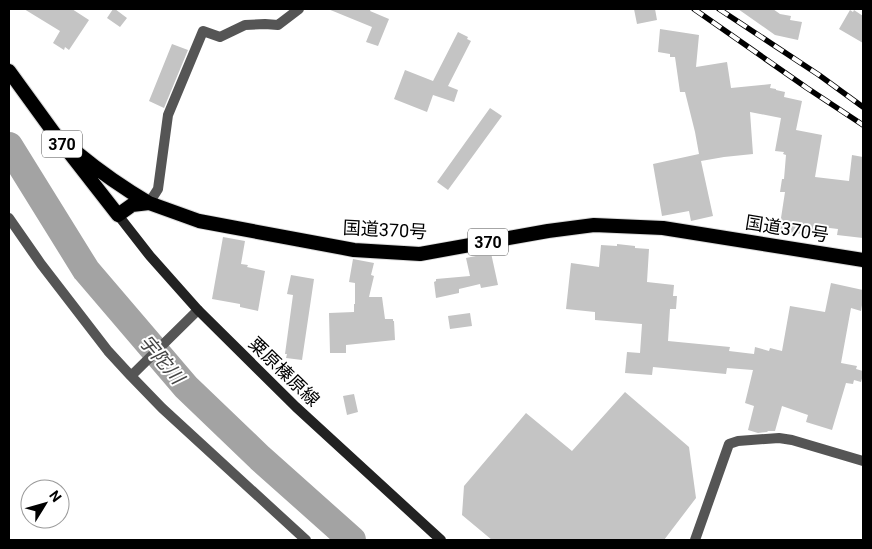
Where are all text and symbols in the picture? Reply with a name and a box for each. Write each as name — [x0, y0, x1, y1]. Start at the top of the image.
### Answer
road number: 370 — [42, 130, 82, 158]
street label: 国道370号 — [744, 212, 830, 245]
street label: 国道370号 — [342, 217, 428, 242]
road number: 370 — [468, 228, 508, 256]
water label: 宇陀川 — [134, 330, 190, 390]
street label: 粟原榛原線 — [245, 333, 324, 410]
north arrow — [20, 479, 70, 529]
text: N — [46, 487, 65, 505]

